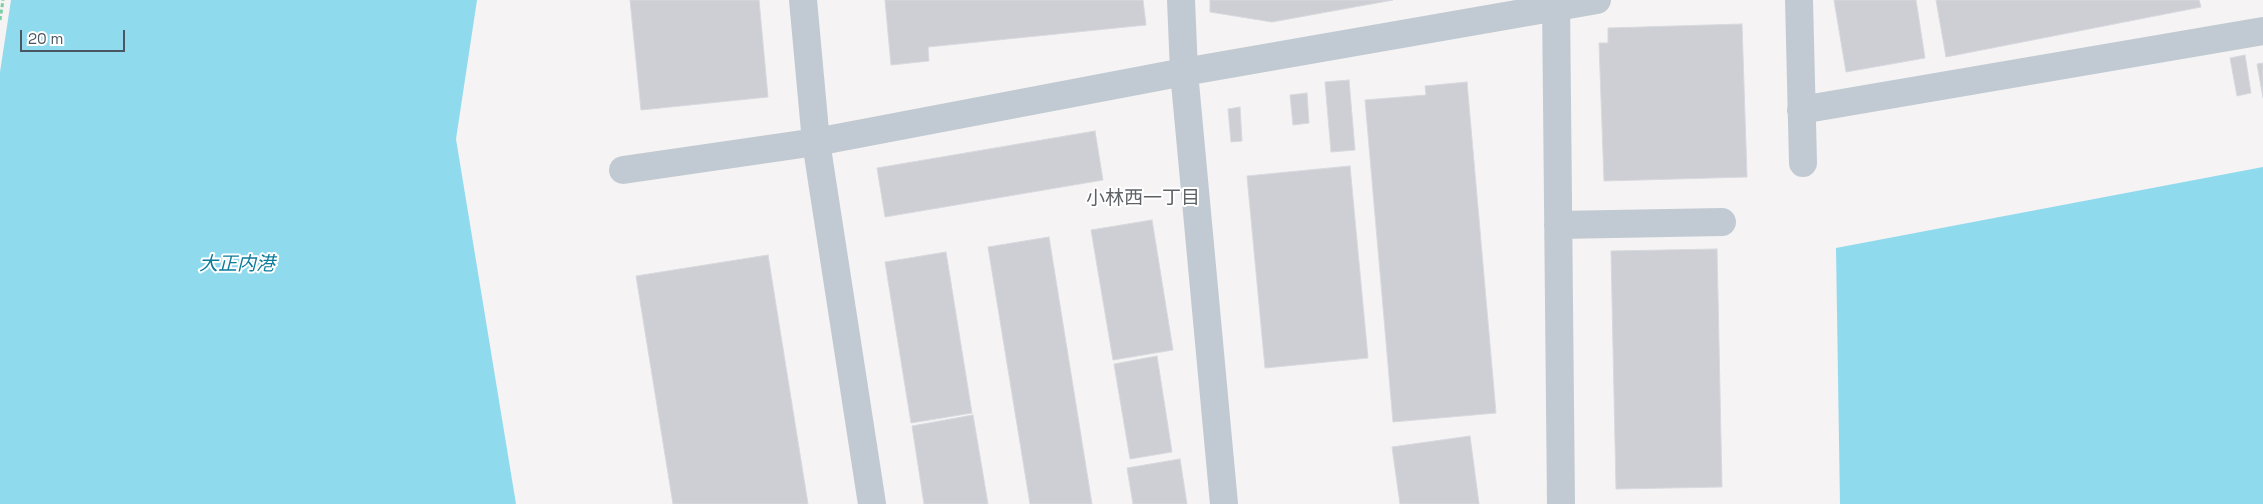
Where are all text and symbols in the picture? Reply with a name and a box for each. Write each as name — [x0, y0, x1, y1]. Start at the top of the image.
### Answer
scale bar — [22, 20, 128, 52]
text: 20 m — [28, 29, 63, 48]
district label: 小林西一丁目 — [1086, 188, 1200, 210]
water label: 大正内港 — [199, 254, 275, 276]

